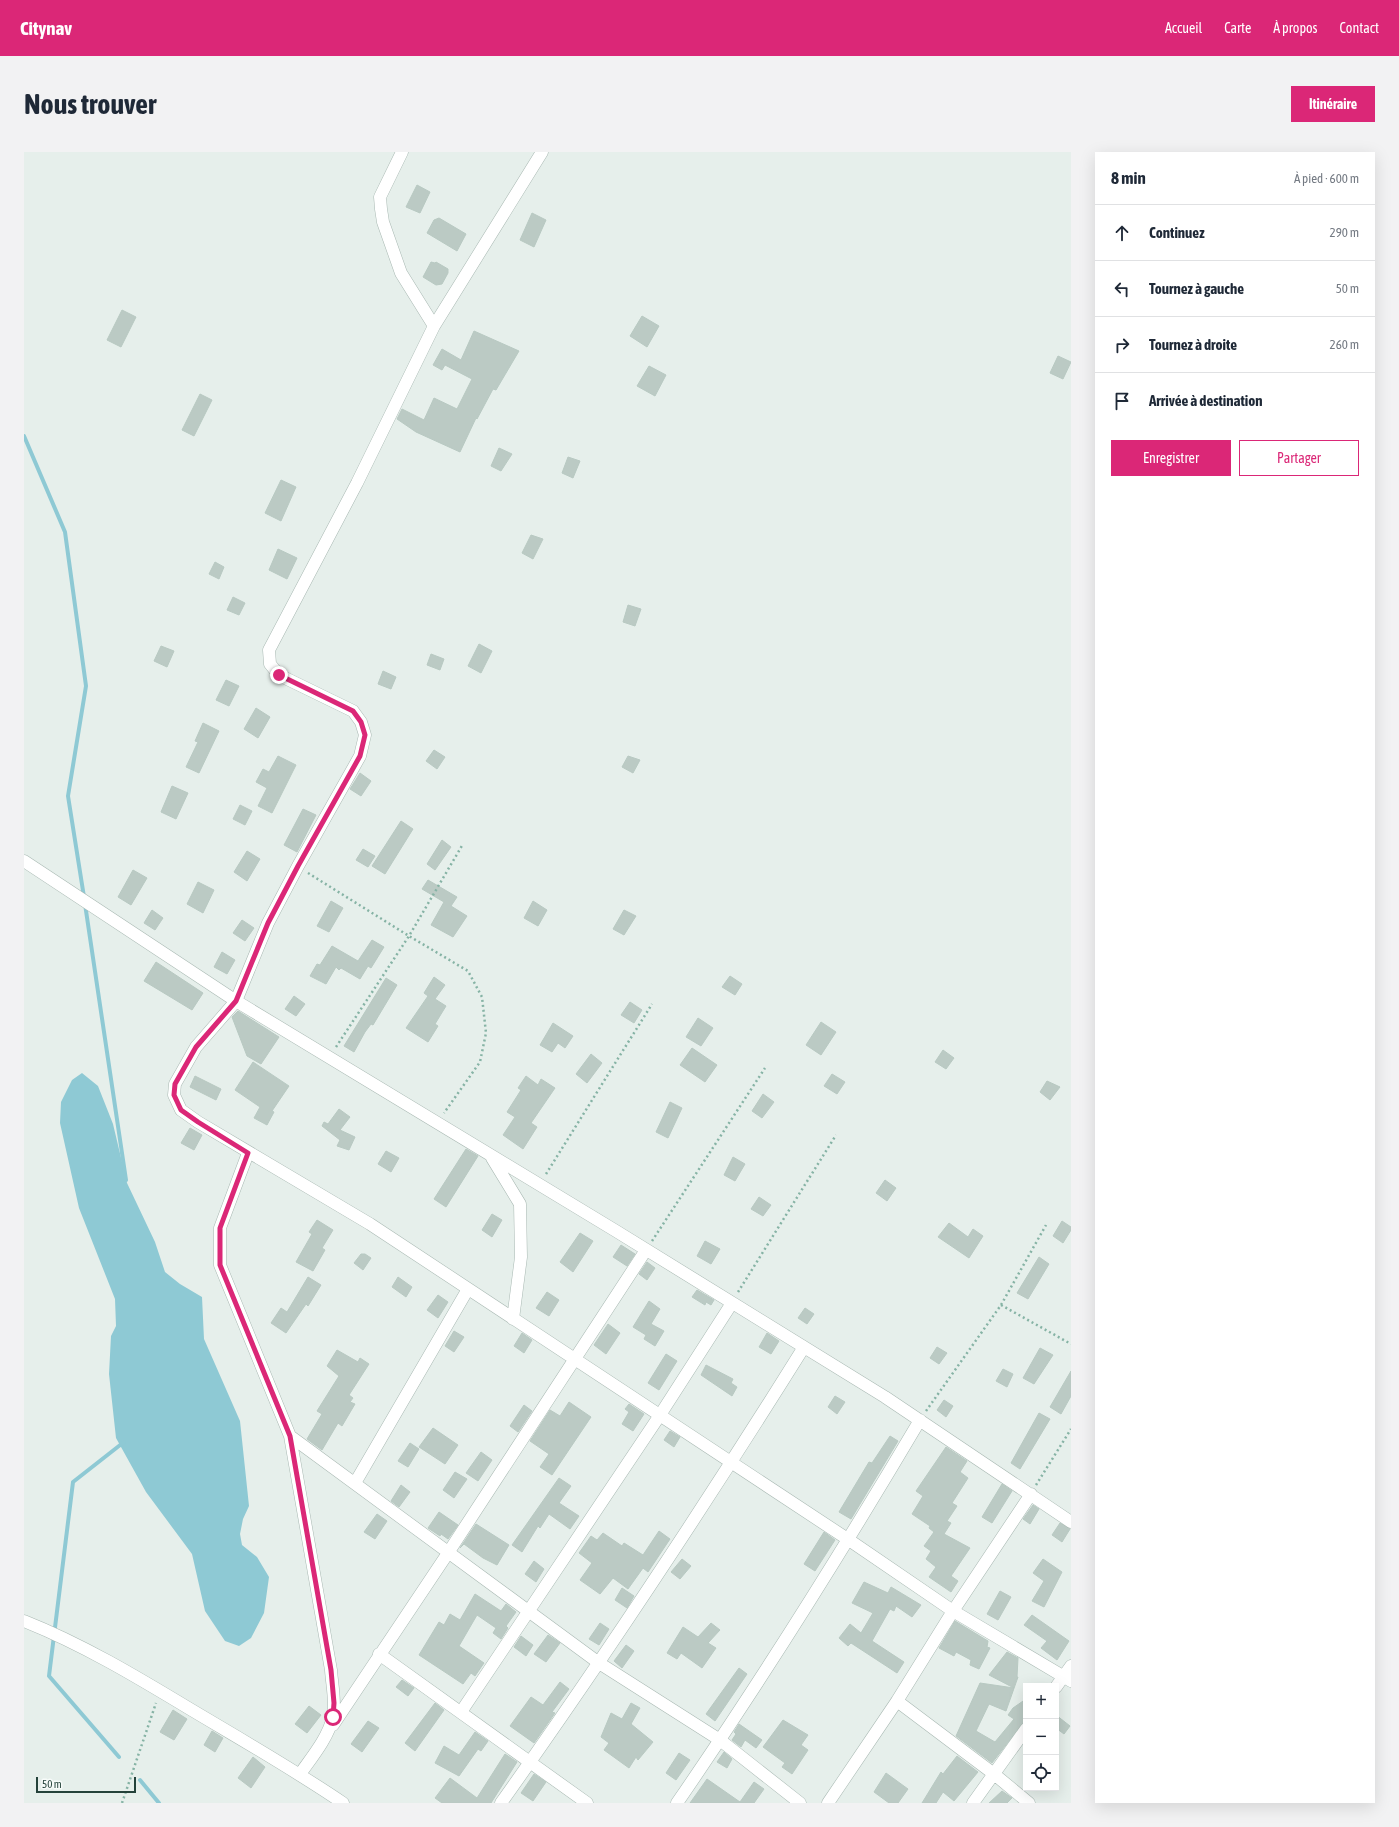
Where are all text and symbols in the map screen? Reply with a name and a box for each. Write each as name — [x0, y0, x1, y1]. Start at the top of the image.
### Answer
text: Citynav — [20, 17, 72, 39]
text: Accueil — [1165, 20, 1202, 36]
text: Carte — [1224, 20, 1251, 36]
text: À propos — [1273, 20, 1318, 36]
text: Contact — [1340, 20, 1379, 36]
button: Itinéraire — [1291, 86, 1375, 122]
text: Nous trouver — [24, 88, 156, 120]
text: 8 min — [1111, 168, 1146, 188]
text: À pied · 600 m — [1294, 171, 1359, 186]
icon: ahead — [1111, 222, 1133, 244]
text: Continuez — [1149, 224, 1205, 241]
text: 290 m — [1330, 225, 1359, 240]
icon: left — [1111, 278, 1133, 300]
text: Tournez à gauche — [1149, 280, 1244, 297]
text: 50 m — [1336, 281, 1359, 296]
icon: right — [1111, 334, 1133, 356]
text: Tournez à droite — [1149, 336, 1237, 353]
text: 260 m — [1330, 337, 1359, 352]
icon: arrive — [1111, 390, 1133, 412]
text: Arrivée à destination — [1149, 392, 1263, 409]
button: Enregistrer — [1111, 440, 1231, 476]
button: Partager — [1239, 440, 1359, 476]
route end — [270, 666, 288, 684]
map controls — [1023, 1683, 1059, 1791]
button: + — [1023, 1683, 1059, 1719]
route start — [324, 1708, 342, 1726]
button: − — [1023, 1719, 1059, 1755]
button: locate — [1023, 1755, 1059, 1791]
scale bar — [36, 1775, 136, 1794]
text: 50 m — [42, 1778, 62, 1790]

